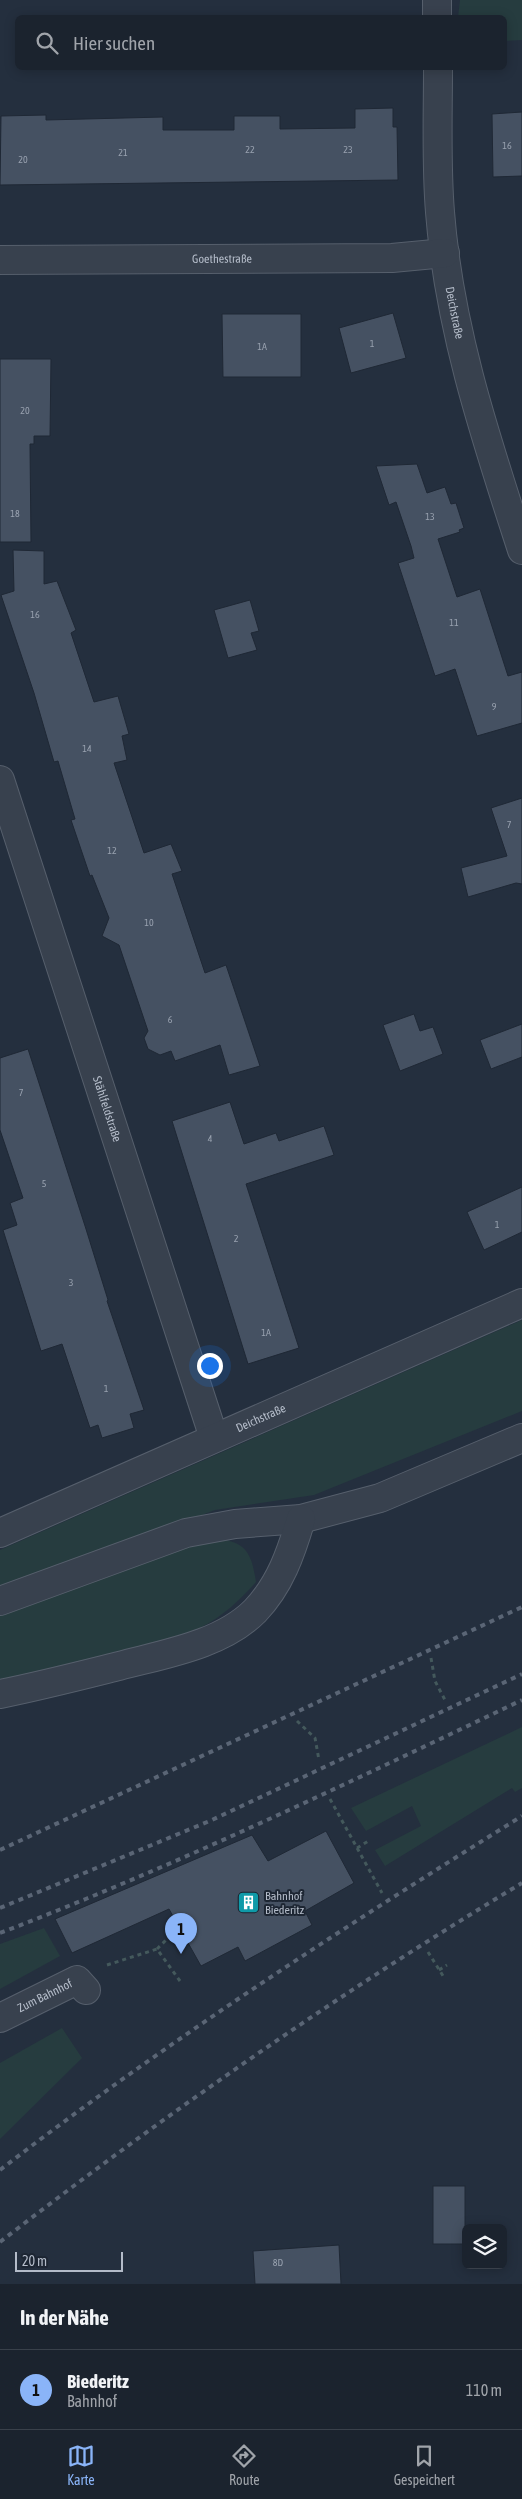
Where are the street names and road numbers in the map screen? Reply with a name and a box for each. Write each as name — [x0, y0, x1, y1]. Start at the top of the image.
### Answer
street label: Goethestraße — [192, 252, 252, 266]
street label: Deichstraße — [443, 286, 467, 340]
street label: Stählfeldstraße — [90, 1074, 124, 1144]
street label: Deichstraße — [234, 1401, 288, 1435]
street label: Zum Bahnhof — [15, 1976, 75, 2015]

